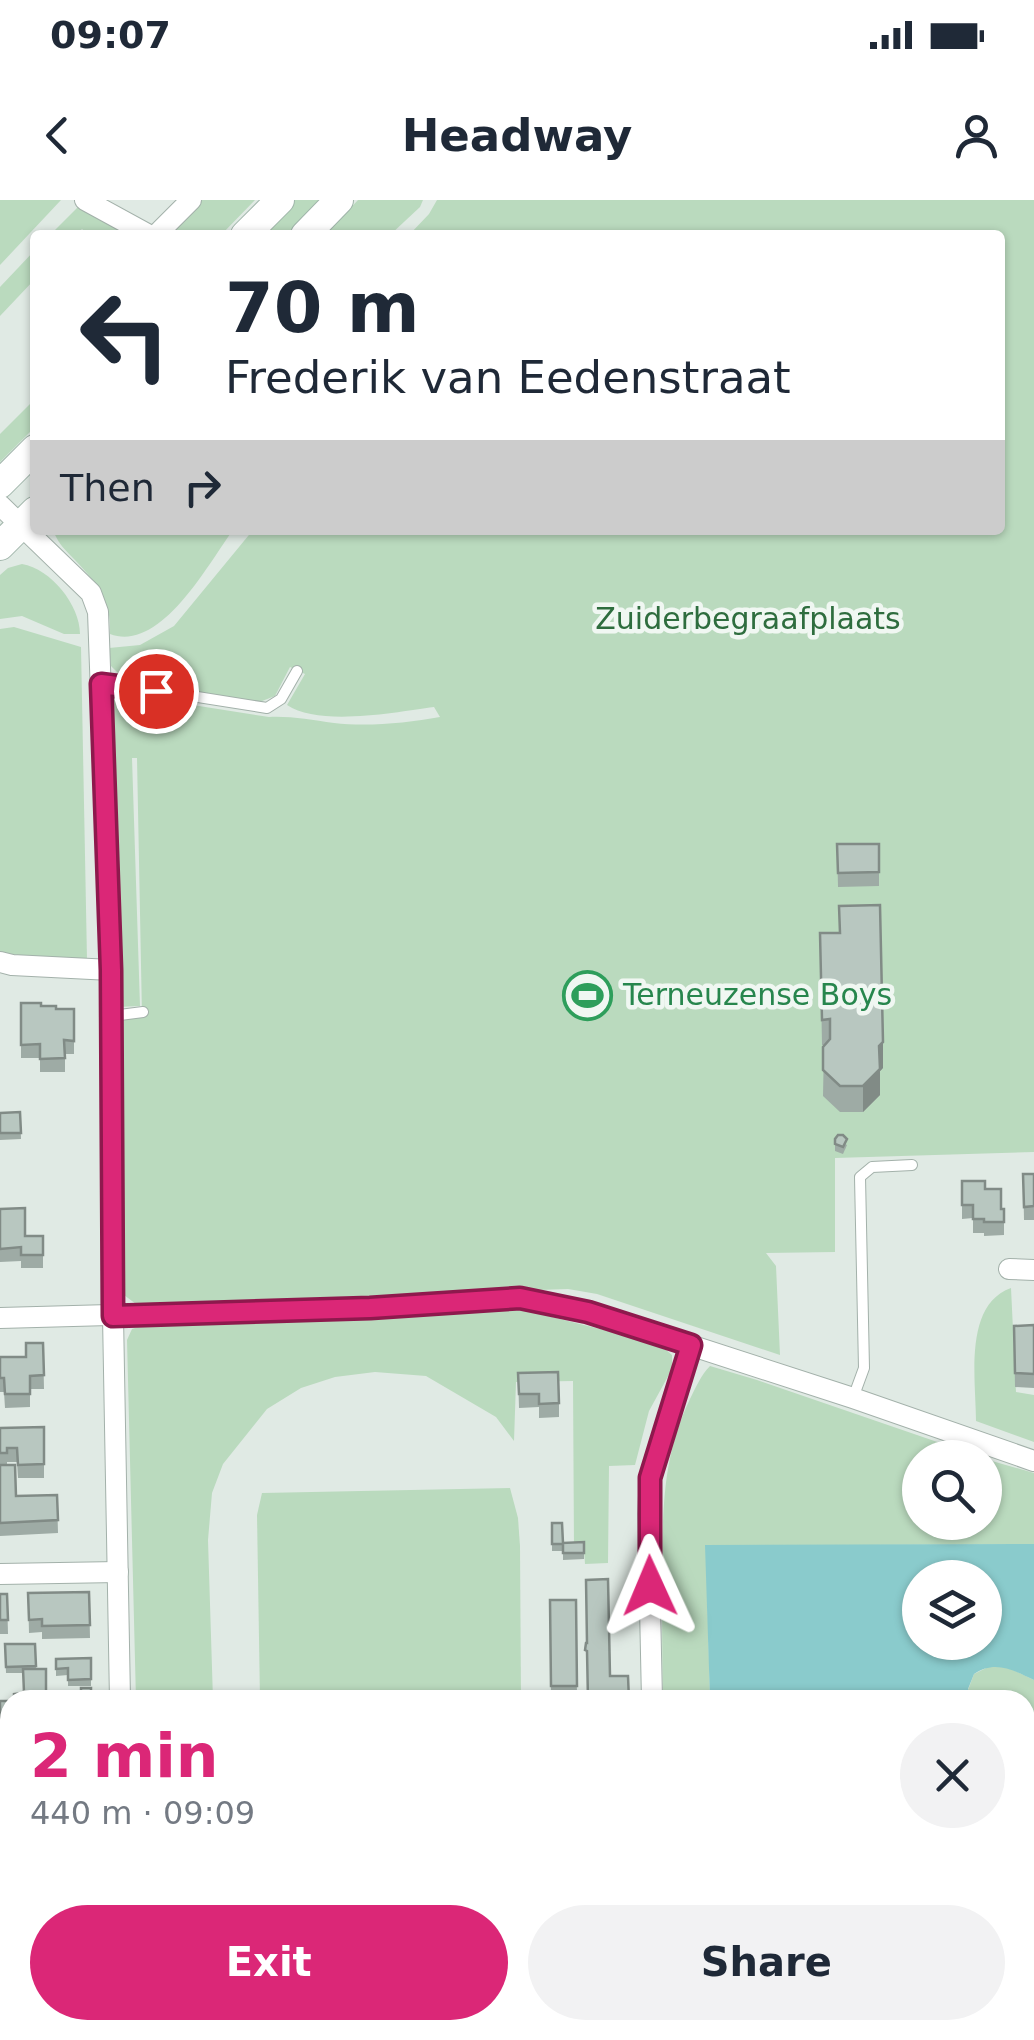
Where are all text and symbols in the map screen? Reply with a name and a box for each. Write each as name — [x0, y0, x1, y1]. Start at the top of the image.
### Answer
text: 09:07 — [50, 13, 171, 57]
icon: back — [30, 108, 85, 163]
icon: person — [949, 108, 1004, 163]
text: Headway — [402, 109, 632, 162]
text: 70 m — [225, 267, 420, 349]
icon: left — [60, 270, 190, 400]
text: Frederik van Eedenstraat — [225, 351, 791, 404]
icon: right — [175, 460, 230, 515]
text: Then — [60, 466, 155, 510]
park label: Zuiderbegraafplaats — [595, 601, 901, 636]
pin — [114, 649, 199, 734]
icon: arrive — [129, 664, 184, 719]
sports icon: Terneuzense Boys — [562, 969, 614, 1021]
place label: Terneuzense Boys — [622, 977, 892, 1012]
map controls — [902, 1440, 1002, 1660]
button: search — [902, 1440, 1002, 1540]
position arrow — [598, 1534, 702, 1638]
button: layers — [902, 1560, 1002, 1660]
text: 2 min — [30, 1721, 218, 1791]
button: close — [900, 1723, 1005, 1828]
text: 440 m · 09:09 — [30, 1794, 255, 1832]
button: Exit — [30, 1905, 508, 2020]
button: Share — [528, 1905, 1005, 2020]

